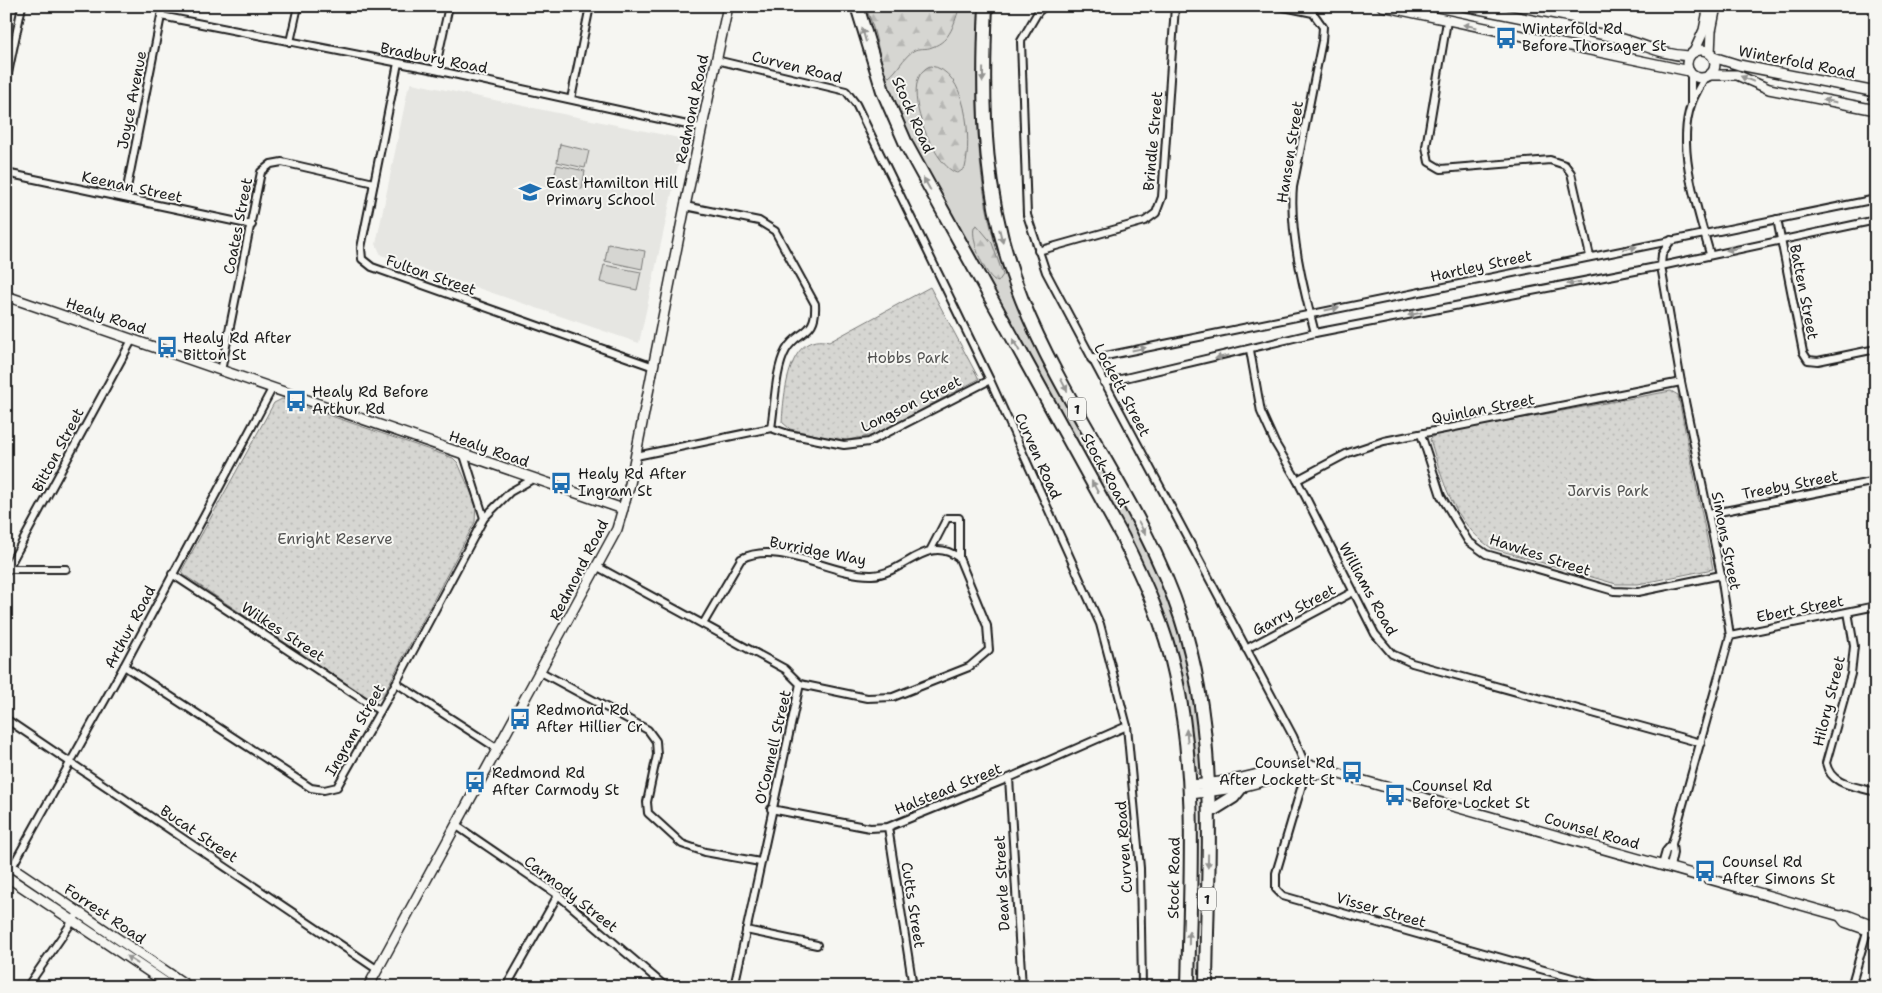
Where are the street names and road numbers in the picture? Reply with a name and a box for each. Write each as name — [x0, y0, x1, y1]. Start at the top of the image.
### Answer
street label: Bradbury Road — [379, 38, 490, 78]
street label: Winterfold Road — [1737, 41, 1858, 83]
street label: Curven Road — [750, 46, 845, 88]
street label: Joyce Avenue — [113, 49, 151, 151]
street label: Redmond Road — [671, 52, 713, 165]
street label: Stock Road — [887, 73, 939, 157]
street label: Brindle Street — [1139, 90, 1167, 192]
street label: Hansen Street — [1272, 99, 1308, 205]
street label: Keenan Street — [80, 167, 184, 207]
street label: Coates Street — [219, 176, 257, 276]
street label: Batten Street — [1785, 243, 1823, 341]
street label: Hartley Street — [1428, 245, 1534, 287]
street label: Fulton Street — [383, 250, 479, 300]
street label: Healy Road — [63, 293, 149, 339]
street label: Lockett Street — [1089, 340, 1155, 440]
street label: Longson Street — [857, 371, 965, 437]
street label: Quinlan Street — [1430, 389, 1536, 429]
road number: 1 — [1068, 398, 1086, 420]
street label: Bitton Street — [27, 404, 89, 496]
street label: Curven Road — [1010, 410, 1066, 503]
street label: Healy Road — [446, 426, 532, 472]
street label: Stock Road — [1076, 429, 1134, 511]
street label: Treeby Street — [1740, 466, 1840, 504]
street label: Simons Street — [1707, 490, 1745, 592]
street label: Redmond Road — [545, 516, 613, 624]
street label: Hawkes Street — [1487, 529, 1593, 581]
street label: Burridge Way — [768, 532, 868, 570]
street label: Williams Road — [1334, 539, 1402, 640]
street label: Garry Street — [1249, 580, 1339, 640]
street label: Arthur Road — [100, 582, 160, 672]
street label: Ebert Street — [1755, 591, 1845, 627]
street label: Wilkes Street — [237, 597, 329, 667]
street label: Hilory Street — [1808, 654, 1850, 748]
street label: Ingram Street — [320, 680, 390, 780]
street label: O'Connell Street — [750, 688, 796, 806]
street label: Halstead Street — [891, 758, 1005, 820]
street label: Curven Road — [1111, 800, 1137, 894]
street label: Bucat Street — [156, 801, 242, 867]
street label: Counsel Road — [1542, 808, 1643, 854]
street label: Dearle Street — [990, 835, 1014, 931]
street label: Stock Road — [1163, 836, 1185, 919]
street label: Carmody Street — [520, 851, 622, 937]
street label: Cutts Street — [896, 861, 930, 949]
street label: Forrest Road — [60, 879, 150, 949]
road number: 1 — [1198, 888, 1216, 911]
street label: Visser Street — [1334, 888, 1428, 932]

